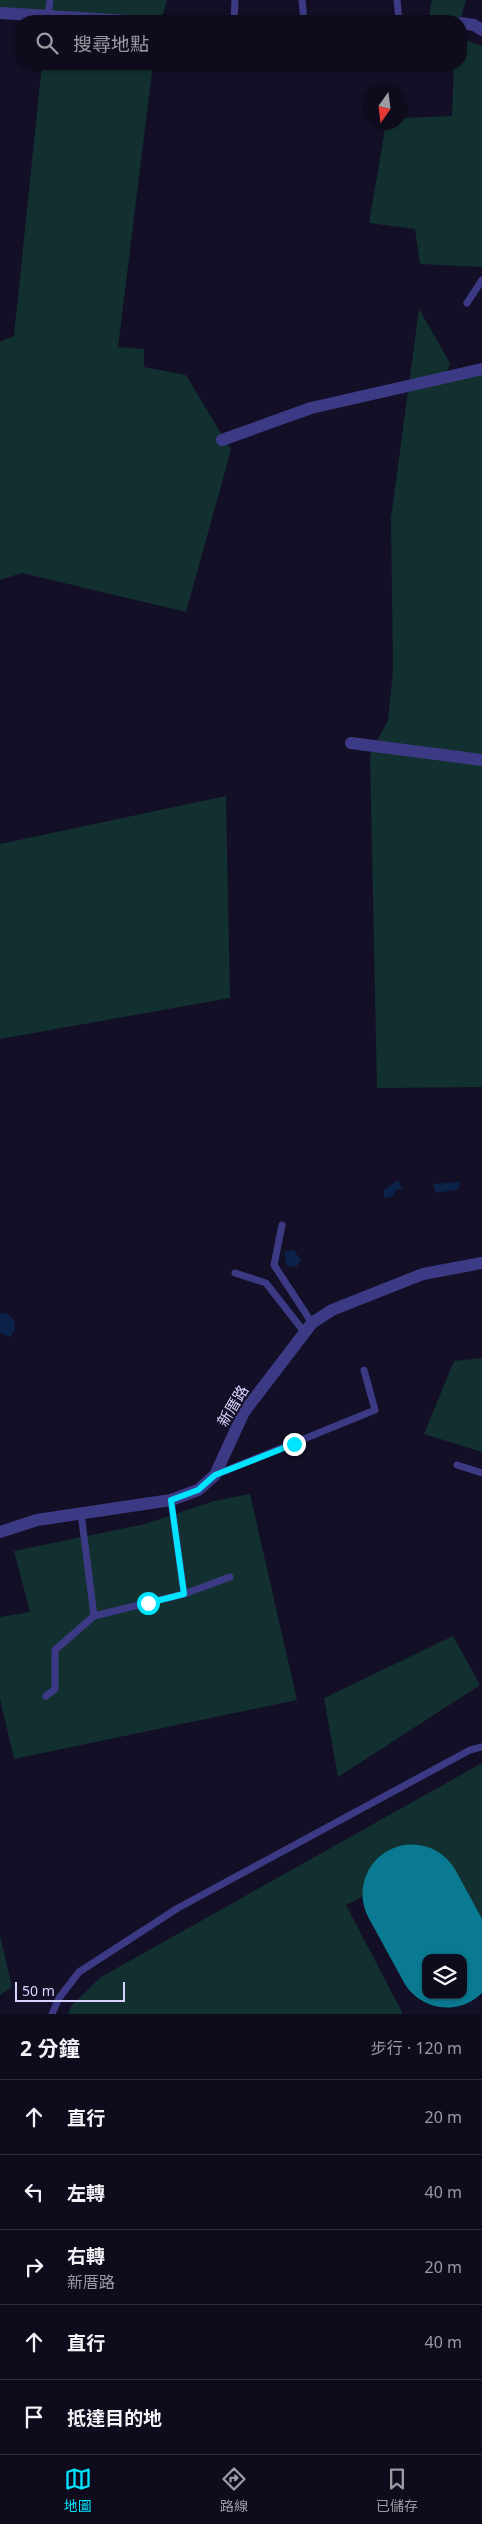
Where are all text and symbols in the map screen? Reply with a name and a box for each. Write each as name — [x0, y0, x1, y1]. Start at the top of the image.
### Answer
search box — [15, 15, 467, 70]
icon: search — [33, 29, 61, 57]
text: 搜尋地點 — [73, 31, 149, 57]
north arrow — [362, 85, 407, 130]
street label: 新厝路 — [212, 1381, 252, 1430]
route end — [283, 1433, 306, 1456]
route start — [137, 1592, 160, 1615]
map controls — [422, 1954, 467, 1999]
button: layers — [422, 1954, 467, 1999]
scale bar — [15, 1979, 125, 2002]
text: 50 m — [22, 1981, 55, 2000]
text: 2 分鐘 — [20, 2034, 79, 2062]
text: 步行 · 120 m — [371, 2037, 462, 2059]
icon: ahead — [20, 2103, 48, 2131]
text: 直行 — [67, 2105, 105, 2131]
text: 20 m — [425, 2106, 462, 2128]
icon: left — [20, 2178, 48, 2206]
text: 左轉 — [67, 2180, 105, 2206]
text: 40 m — [425, 2181, 462, 2203]
text: 右轉 — [67, 2243, 105, 2269]
icon: right — [20, 2253, 48, 2281]
text: 20 m — [425, 2256, 462, 2278]
text: 新厝路 — [67, 2271, 115, 2293]
icon: ahead — [20, 2328, 48, 2356]
text: 直行 — [67, 2330, 105, 2356]
text: 40 m — [425, 2331, 462, 2353]
icon: arrive — [20, 2403, 48, 2431]
text: 抵達目的地 — [67, 2405, 162, 2431]
tab: 地圖 — [64, 2465, 92, 2515]
tab: 路線 — [220, 2465, 248, 2515]
tab: 已儲存 — [376, 2465, 418, 2515]

